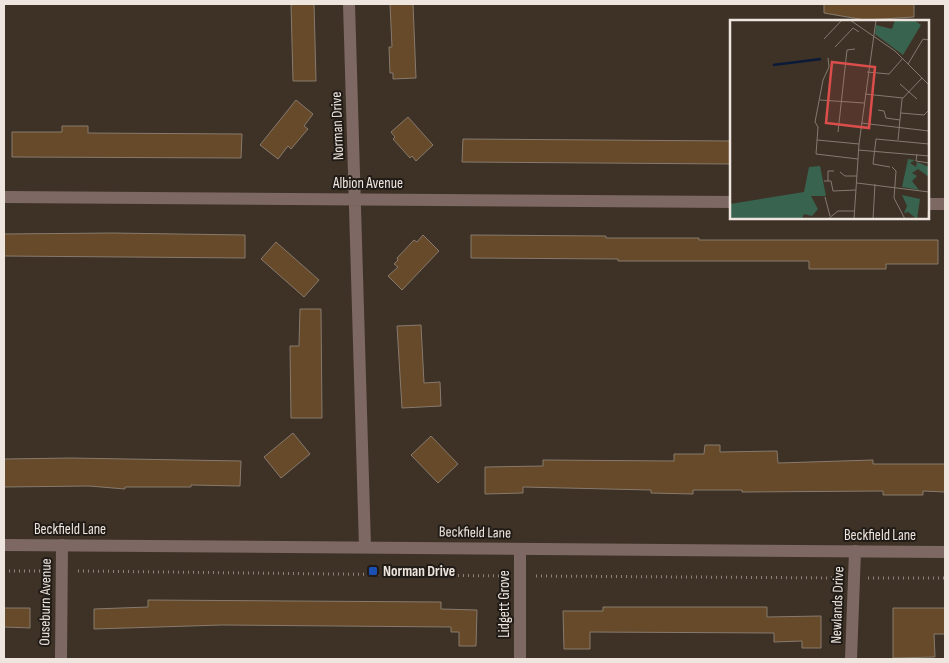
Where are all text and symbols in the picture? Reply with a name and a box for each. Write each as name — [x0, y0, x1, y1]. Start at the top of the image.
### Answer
inset map — [730, 20, 929, 219]
street label: Norman Drive — [327, 91, 348, 161]
street label: Albion Avenue — [332, 174, 403, 193]
street label: Beckfield Lane — [34, 520, 106, 539]
street label: Beckfield Lane — [439, 522, 511, 543]
street label: Beckfield Lane — [844, 526, 916, 545]
street label: Ouseburn Avenue — [35, 558, 56, 646]
place label: Norman Drive — [383, 562, 455, 581]
marker: Norman Drive — [367, 565, 379, 577]
street label: Newlands Drive — [827, 566, 848, 644]
street label: Lidgett Grove — [495, 570, 514, 638]

